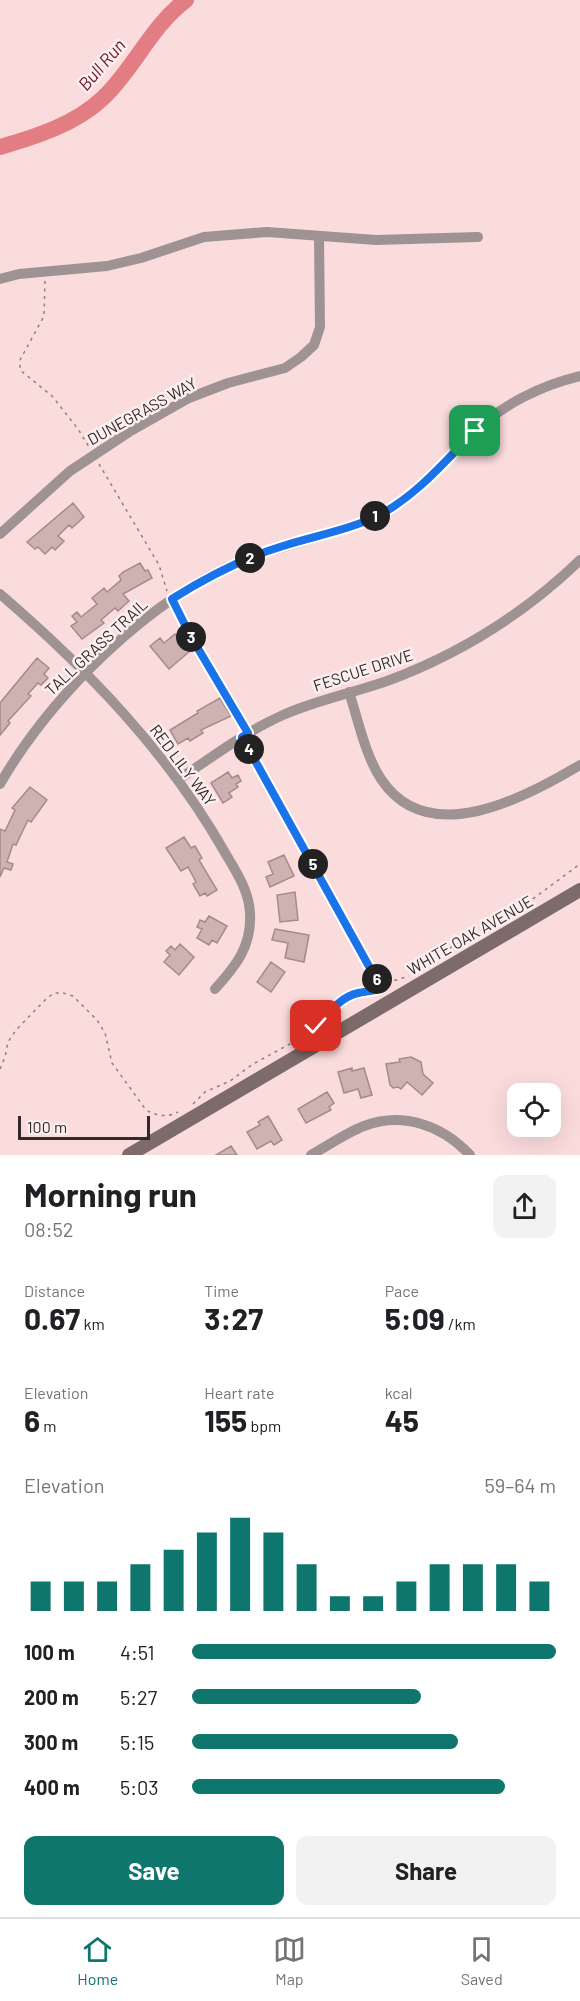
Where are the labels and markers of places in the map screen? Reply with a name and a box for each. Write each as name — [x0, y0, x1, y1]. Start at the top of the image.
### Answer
pin — [449, 405, 500, 456]
pin: 1 — [360, 501, 390, 531]
pin: 2 — [235, 543, 265, 573]
pin: 3 — [176, 622, 206, 652]
pin: 4 — [234, 734, 264, 764]
pin: 5 — [298, 849, 328, 879]
pin: 6 — [362, 964, 392, 994]
pin — [290, 1000, 341, 1051]

